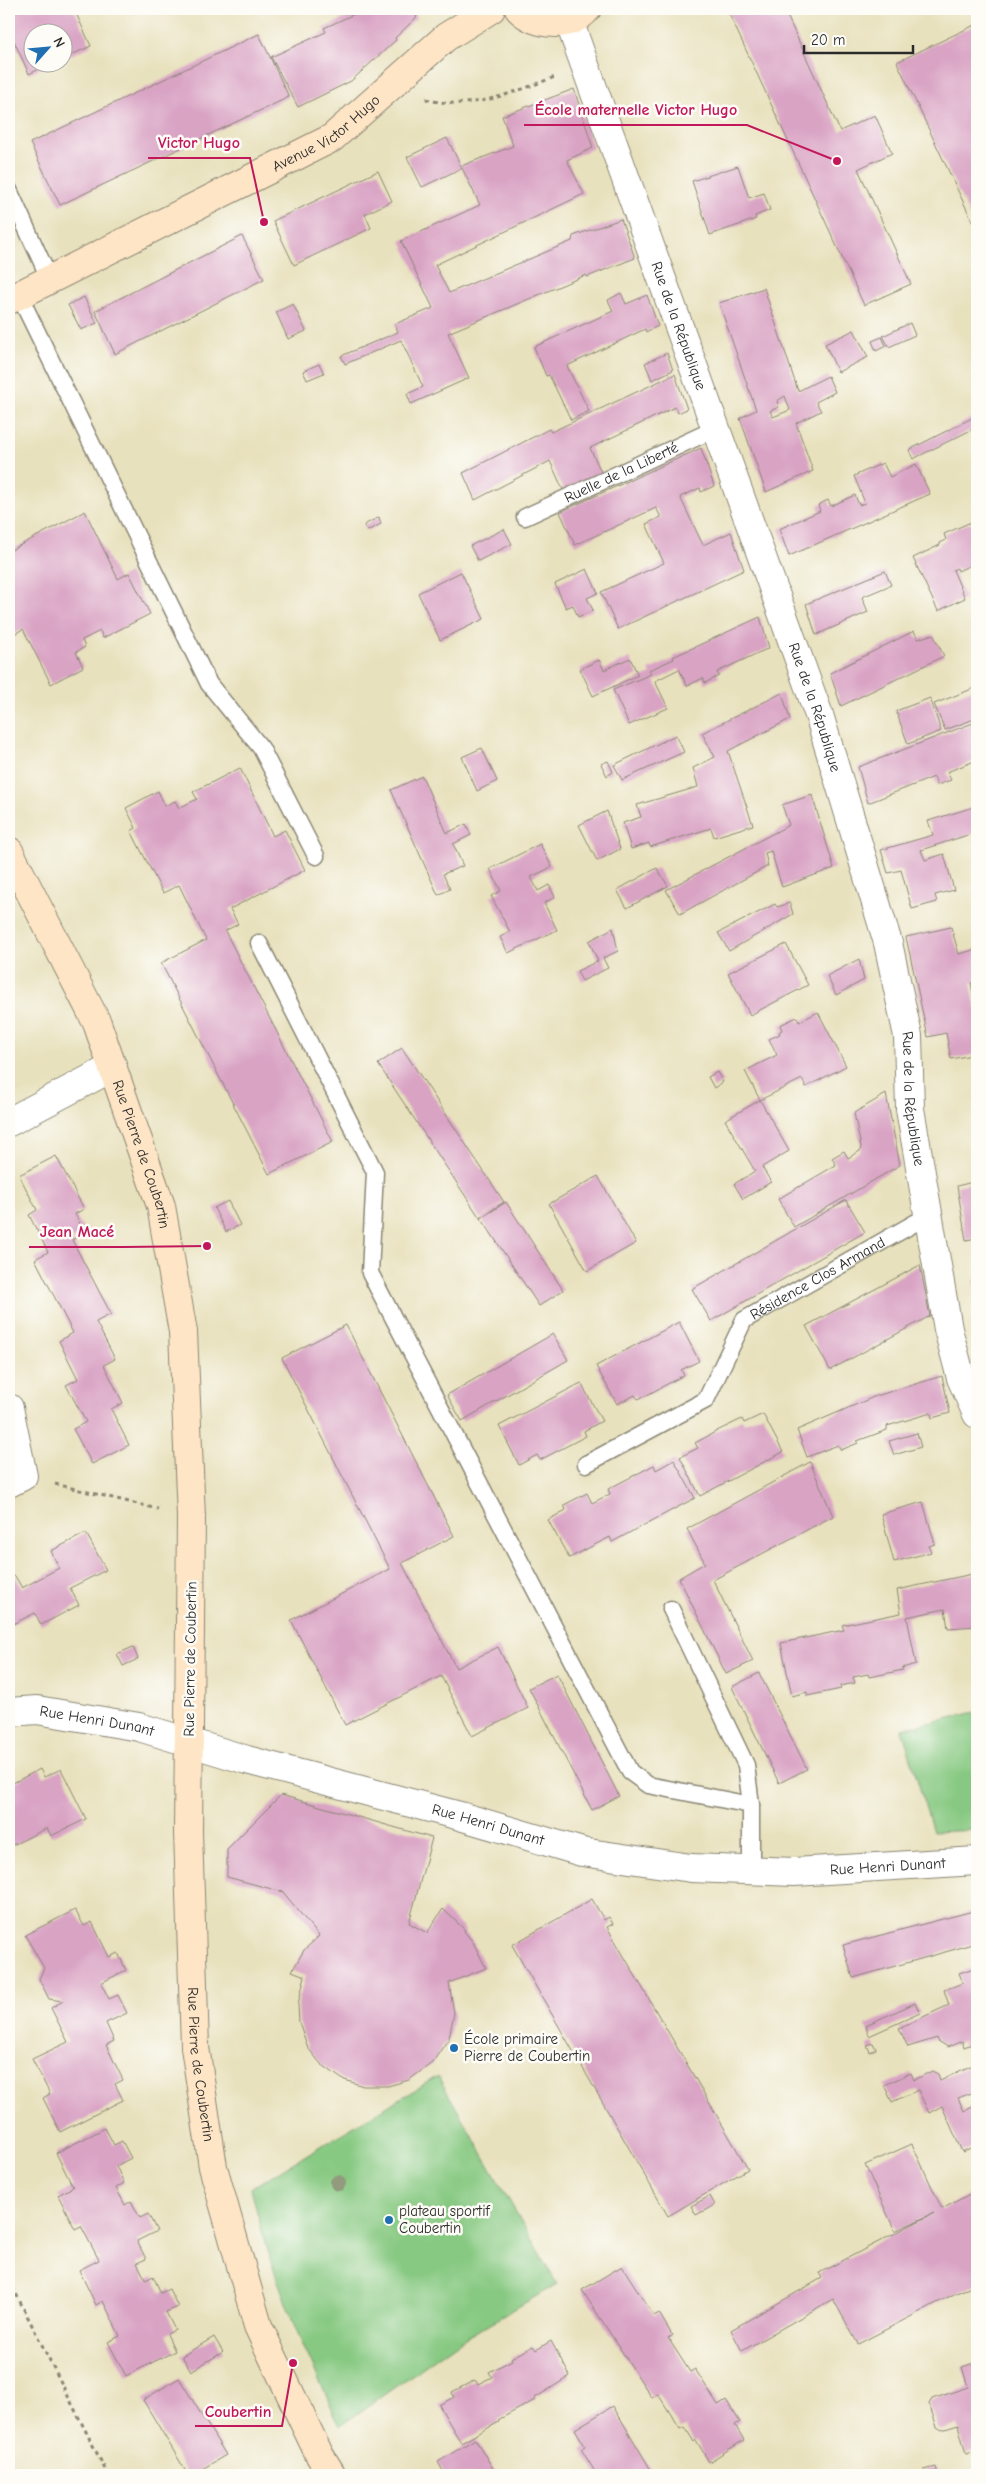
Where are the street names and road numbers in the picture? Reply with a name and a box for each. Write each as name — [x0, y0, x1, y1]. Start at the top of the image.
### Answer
street label: Avenue Victor Hugo — [269, 91, 384, 175]
street label: Rue de la République — [647, 259, 710, 393]
street label: Ruelle de la Liberté — [561, 438, 681, 507]
street label: Rue de la République — [785, 640, 845, 775]
street label: Rue de la République — [898, 1030, 929, 1168]
street label: Rue Pierre de Coubertin — [109, 1078, 174, 1230]
street label: Résidence Clos Armand — [747, 1233, 888, 1324]
street label: Rue Pierre de Coubertin — [180, 1581, 200, 1737]
street label: Rue Henri Dunant — [38, 1702, 157, 1740]
street label: Rue Henri Dunant — [430, 1800, 547, 1850]
street label: Rue Henri Dunant — [829, 1854, 947, 1879]
street label: Rue Pierre de Coubertin — [184, 1987, 218, 2143]

